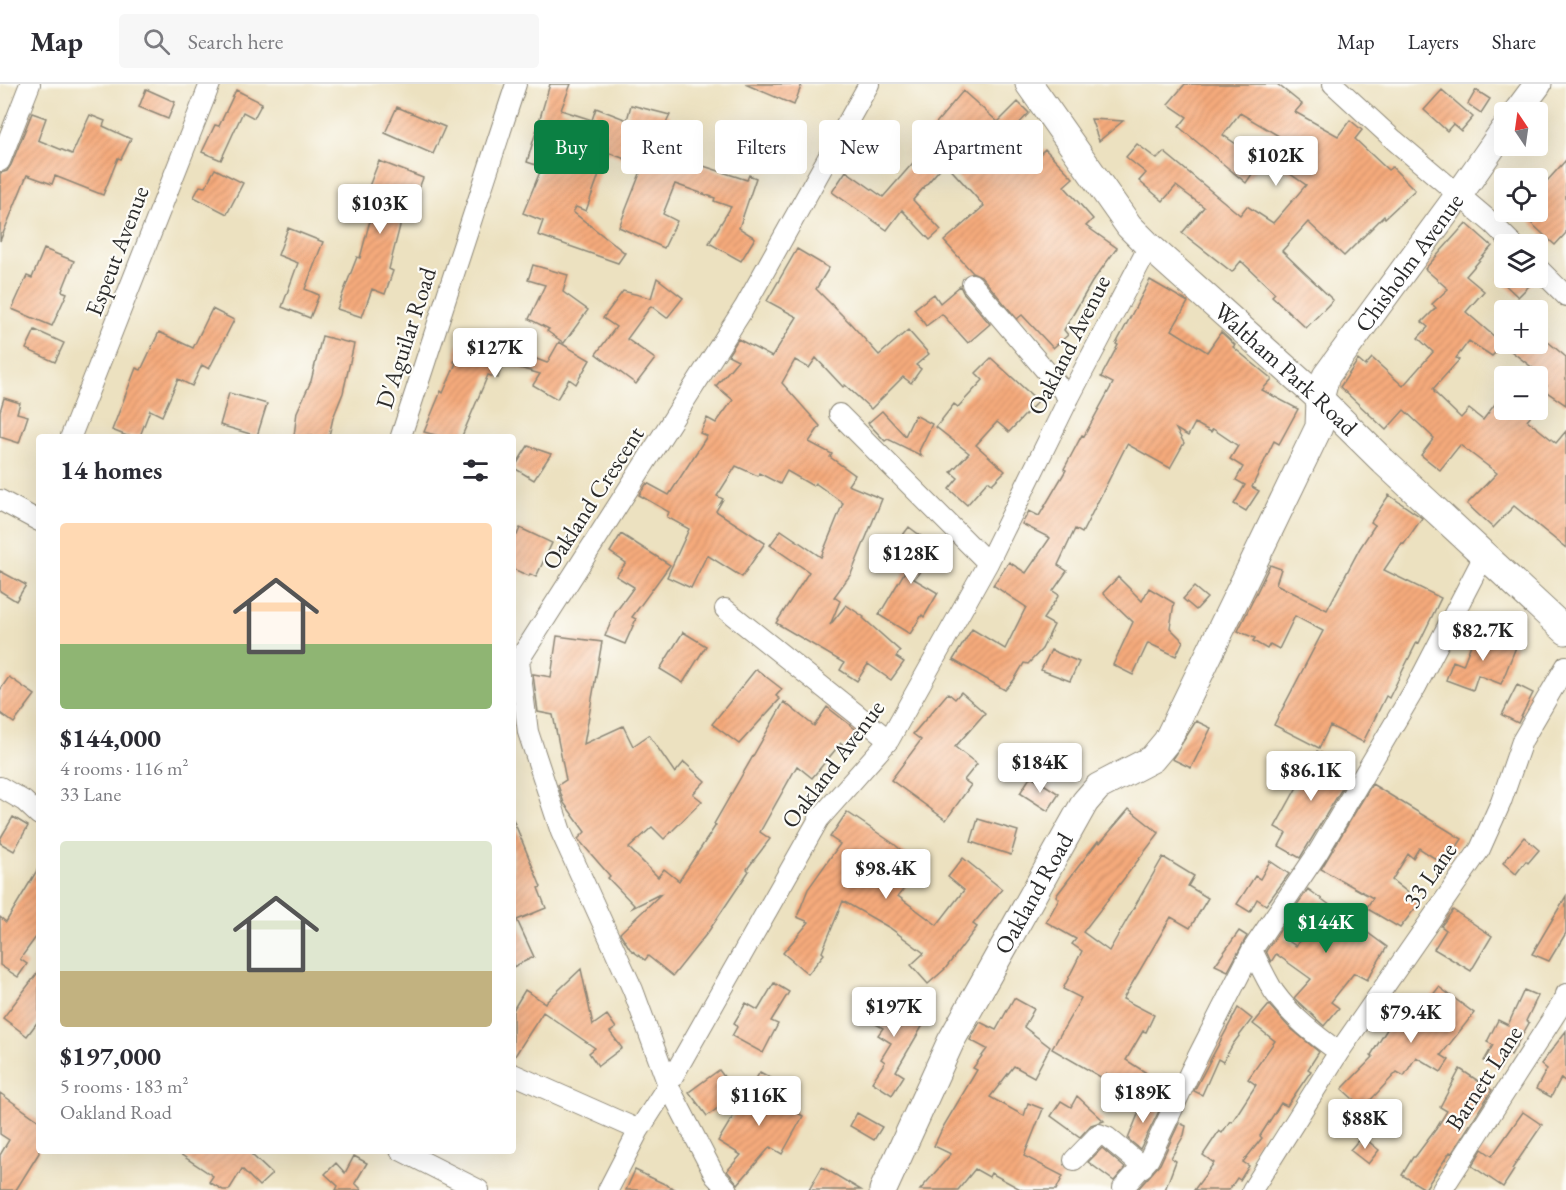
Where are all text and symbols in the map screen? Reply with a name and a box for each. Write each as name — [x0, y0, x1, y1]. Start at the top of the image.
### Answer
search box — [119, 14, 539, 68]
text: Map — [30, 23, 83, 59]
icon: search — [140, 25, 173, 58]
text: Search here — [188, 27, 283, 56]
text: Map — [1337, 28, 1375, 55]
text: Layers — [1408, 28, 1459, 55]
text: Share — [1492, 28, 1536, 55]
north arrow — [1494, 102, 1548, 156]
map controls — [1494, 102, 1548, 420]
chip: Buy — [534, 120, 609, 174]
chip: Rent — [621, 120, 703, 174]
chip: Filters — [715, 120, 807, 174]
chip: New — [819, 120, 900, 174]
chip: Apartment — [912, 120, 1043, 174]
pin: $102K — [1234, 136, 1318, 187]
text: $102K — [1248, 142, 1304, 168]
button: locate — [1494, 168, 1548, 222]
street label: Espeut Avenue — [78, 181, 156, 320]
pin: $103K — [338, 184, 422, 235]
street label: Chisholm Avenue — [1347, 187, 1470, 338]
text: $103K — [352, 190, 408, 216]
button: layers — [1494, 234, 1548, 288]
street label: D'Aguilar Road — [368, 262, 443, 412]
street label: Oakland Avenue — [1020, 270, 1117, 420]
street label: Waltham Park Road — [1208, 295, 1365, 443]
button: + — [1494, 300, 1548, 354]
pin: $127K — [453, 328, 537, 379]
text: $127K — [467, 334, 523, 360]
button: − — [1494, 366, 1548, 420]
street label: Oakland Crescent — [535, 420, 651, 575]
text: 14 homes — [60, 453, 162, 487]
icon: filters — [459, 454, 492, 487]
pin: $128K — [869, 534, 953, 585]
text: $128K — [883, 540, 939, 566]
icon: home — [222, 562, 330, 670]
pin: $82.7K — [1434, 611, 1532, 662]
text: $82.7K — [1452, 617, 1514, 643]
street label: Oakland Avenue — [774, 693, 891, 834]
text: $144,000 — [60, 721, 161, 755]
pin: $184K — [998, 743, 1082, 794]
text: $184K — [1012, 749, 1068, 775]
pin: $86.1K — [1262, 751, 1360, 802]
text: 4 rooms · 116 m² — [60, 755, 188, 781]
text: $86.1K — [1280, 757, 1342, 783]
text: 33 Lane — [60, 781, 121, 807]
street label: Oakland Road — [987, 826, 1080, 959]
street label: 33 Lane — [1396, 836, 1463, 914]
pin: $98.4K — [837, 849, 935, 900]
text: $98.4K — [855, 855, 917, 881]
icon: home — [222, 880, 330, 988]
pin: $144K — [1284, 903, 1368, 954]
text: $144K — [1298, 909, 1354, 935]
pin: $197K — [852, 987, 936, 1038]
text: $197K — [866, 993, 922, 1019]
pin: $79.4K — [1362, 993, 1460, 1044]
text: $79.4K — [1380, 999, 1442, 1025]
street label: Barnett Lane — [1438, 1019, 1529, 1136]
text: $197,000 — [60, 1039, 161, 1073]
text: 5 rooms · 183 m² — [60, 1073, 188, 1099]
pin: $189K — [1101, 1073, 1185, 1124]
pin: $116K — [717, 1076, 801, 1127]
text: $189K — [1115, 1079, 1171, 1105]
text: $116K — [731, 1082, 787, 1108]
text: Oakland Road — [60, 1099, 172, 1125]
pin: $88K — [1329, 1099, 1401, 1150]
text: $88K — [1342, 1105, 1388, 1131]

